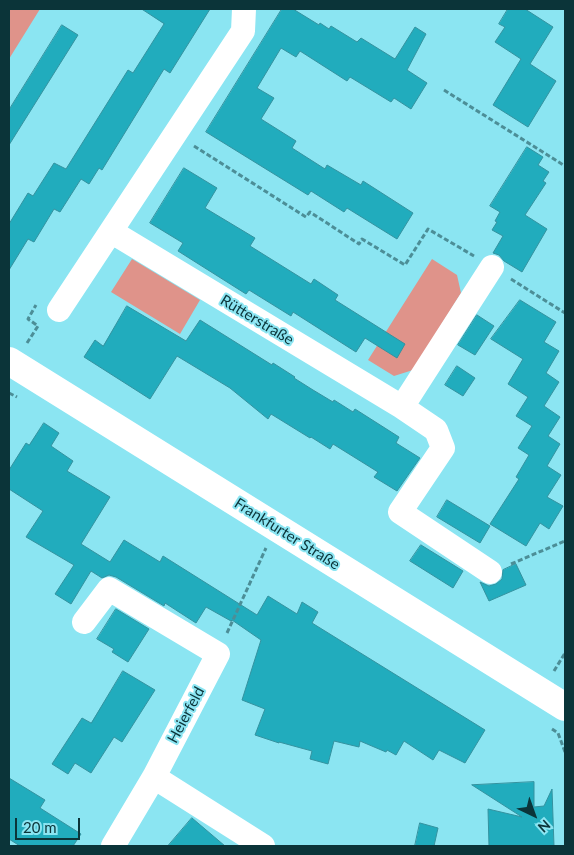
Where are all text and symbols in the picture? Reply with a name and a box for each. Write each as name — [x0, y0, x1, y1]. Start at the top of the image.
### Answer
street label: Rütterstraße — [217, 291, 297, 349]
street label: Frankfurter Straße — [231, 494, 343, 574]
street label: Heierfeld — [164, 684, 208, 746]
north arrow — [509, 790, 559, 840]
scale bar — [18, 808, 82, 840]
text: N — [535, 817, 554, 836]
text: 20 m — [23, 818, 57, 836]

